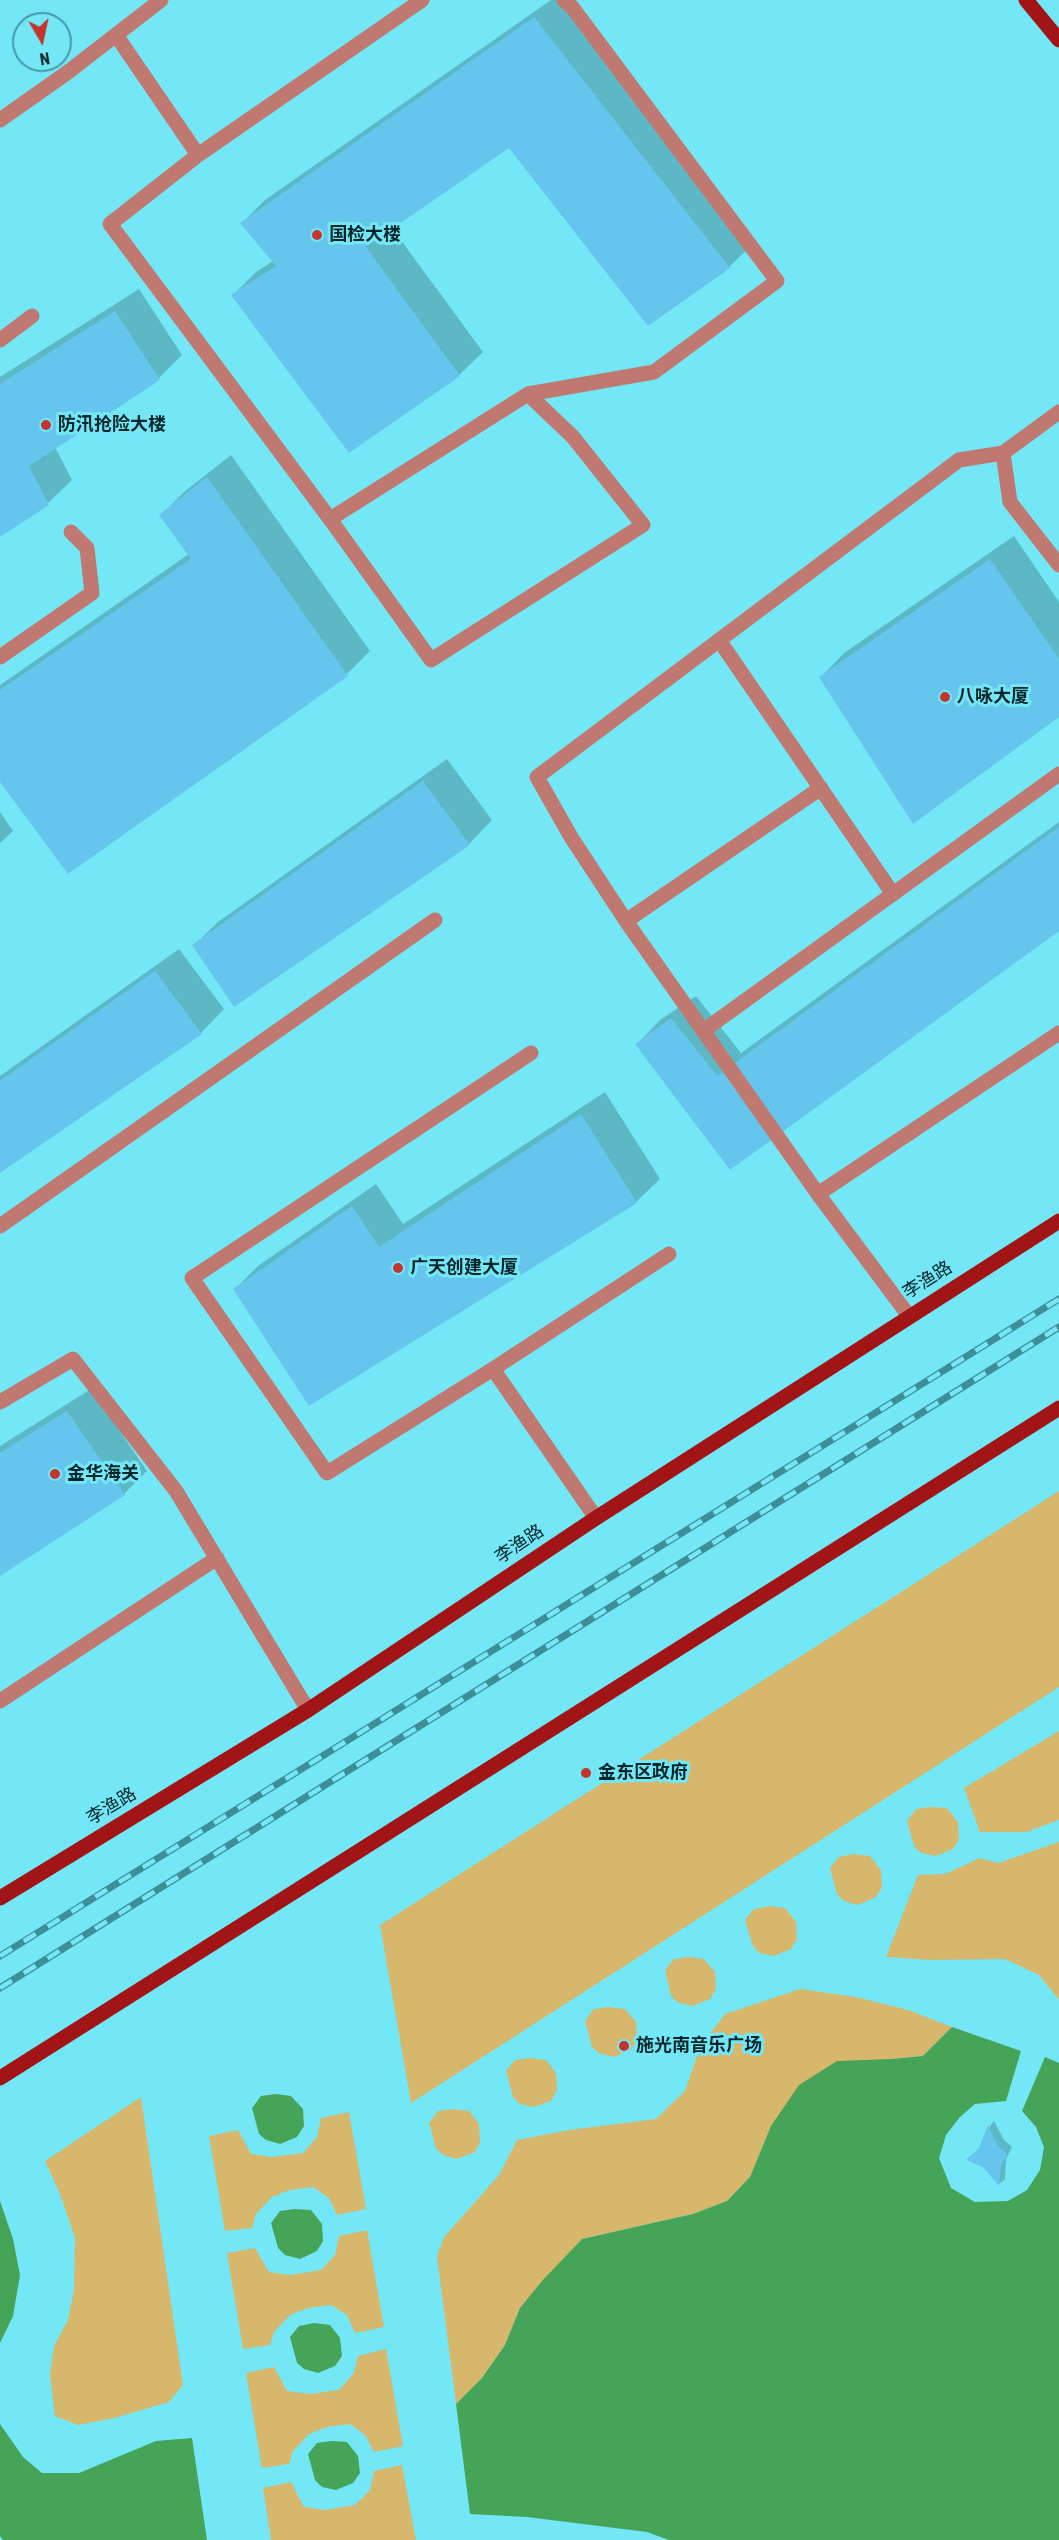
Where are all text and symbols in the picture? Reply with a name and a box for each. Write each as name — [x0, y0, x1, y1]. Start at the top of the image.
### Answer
north arrow — [12, 12, 72, 72]
text: N — [38, 48, 51, 68]
place label: 国检大楼 — [329, 224, 401, 246]
marker: 国检大楼 — [310, 228, 324, 242]
place label: 防汛抢险大楼 — [58, 414, 166, 436]
marker: 防汛抢险大楼 — [39, 418, 53, 432]
place label: 八咏大厦 — [957, 686, 1029, 708]
marker: 八咏大厦 — [938, 690, 952, 704]
place label: 广天创建大厦 — [410, 1257, 518, 1279]
street label: 李渔路 — [899, 1258, 957, 1304]
marker: 广天创建大厦 — [391, 1261, 405, 1275]
place label: 金华海关 — [67, 1463, 139, 1485]
marker: 金华海关 — [48, 1467, 62, 1481]
street label: 李渔路 — [492, 1521, 548, 1569]
place label: 金东区政府 — [598, 1762, 688, 1784]
marker: 金东区政府 — [579, 1766, 593, 1780]
street label: 李渔路 — [83, 1784, 141, 1830]
place label: 施光南音乐广场 — [636, 2035, 762, 2057]
marker: 施光南音乐广场 — [617, 2039, 631, 2053]

